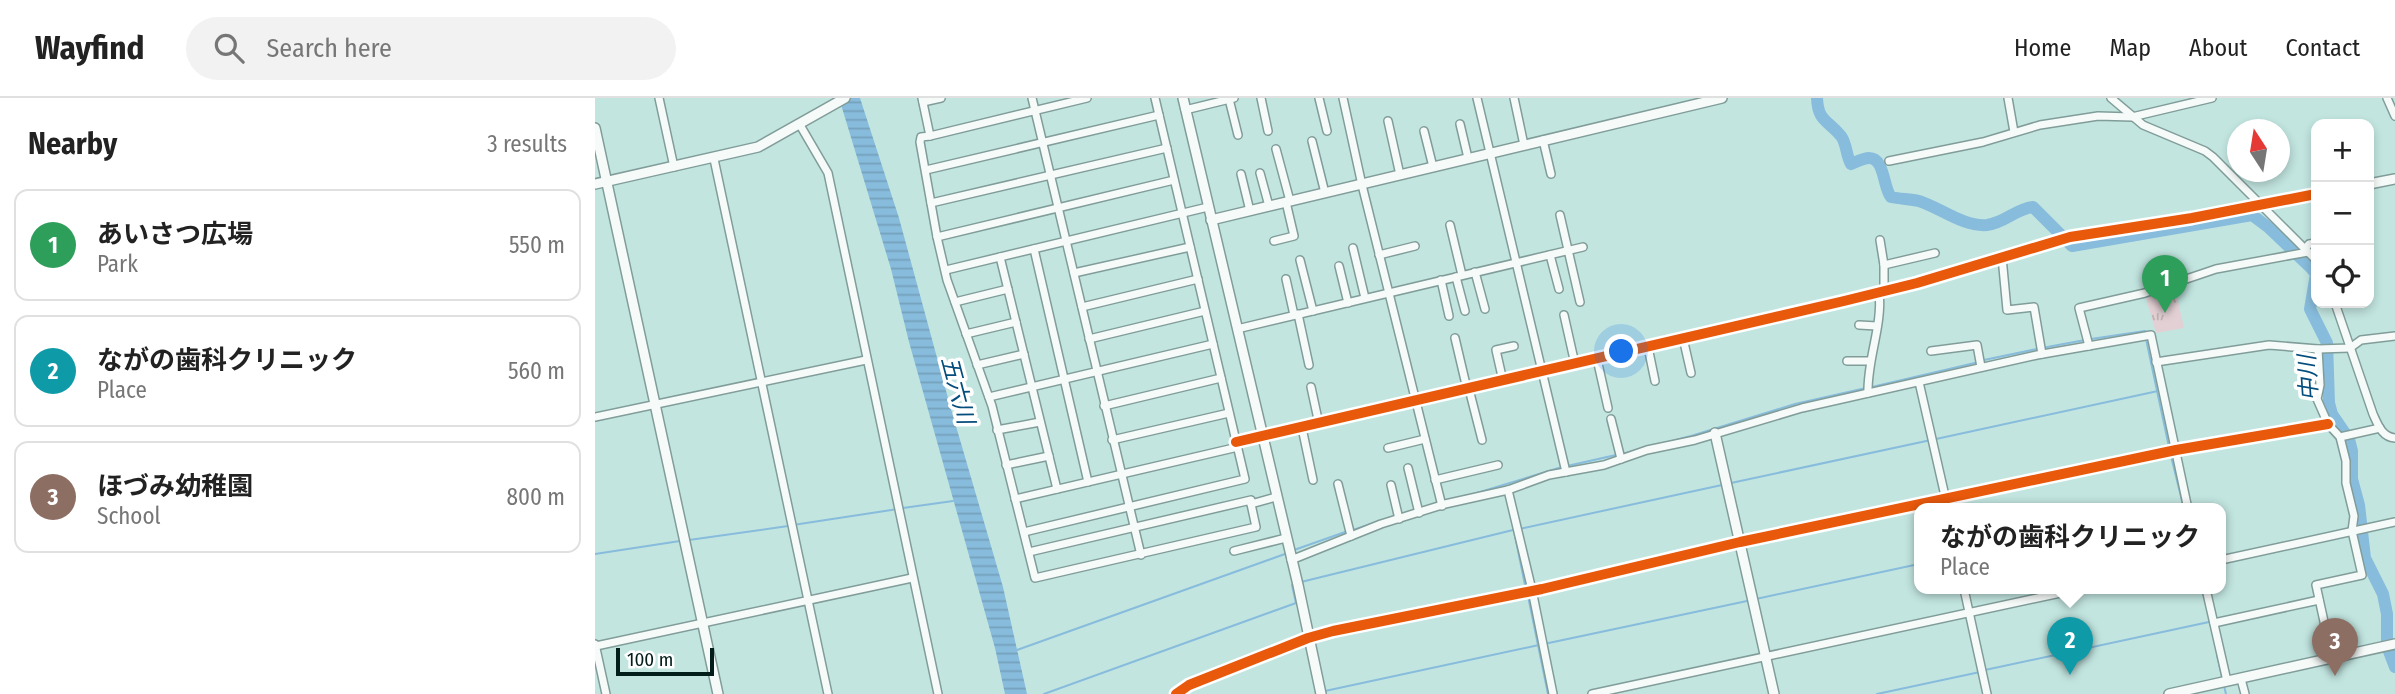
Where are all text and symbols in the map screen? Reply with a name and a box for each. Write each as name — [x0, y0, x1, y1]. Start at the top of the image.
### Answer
search box — [186, 17, 676, 80]
text: Wayfind — [35, 28, 144, 68]
icon: search — [210, 29, 248, 67]
text: Search here — [266, 33, 392, 64]
text: Home — [2014, 34, 2071, 62]
text: Map — [2109, 34, 2151, 62]
text: About — [2189, 34, 2247, 62]
text: Contact — [2285, 34, 2360, 62]
north arrow — [2227, 119, 2290, 182]
map controls — [2311, 119, 2374, 308]
button: + — [2311, 119, 2374, 182]
text: Nearby — [28, 126, 117, 162]
text: 3 results — [487, 130, 567, 158]
button: − — [2311, 182, 2374, 245]
text: あいさつ広場 — [97, 219, 253, 250]
text: 1 — [48, 231, 58, 259]
text: 550 m — [509, 231, 565, 259]
button: locate — [2311, 245, 2374, 308]
text: Park — [97, 250, 138, 278]
pin: 1 — [2142, 255, 2188, 313]
your location — [1604, 334, 1638, 368]
text: ながの歯科クリニック — [97, 345, 357, 376]
water label: 中川 — [2292, 351, 2324, 402]
water label: 五六川 — [936, 353, 981, 430]
text: 2 — [48, 357, 58, 385]
text: 560 m — [508, 357, 565, 385]
text: Place — [97, 376, 147, 404]
text: ほづみ幼稚園 — [97, 471, 253, 502]
text: 3 — [48, 483, 58, 511]
text: 800 m — [506, 483, 565, 511]
text: School — [97, 502, 161, 530]
popup — [1914, 503, 2226, 594]
text: ながの歯科クリニック — [1940, 522, 2200, 553]
text: Place — [1940, 553, 1990, 581]
pin: 2 — [2047, 617, 2093, 675]
pin: 3 — [2312, 618, 2358, 676]
scale bar — [616, 645, 714, 677]
text: 100 m — [627, 648, 673, 671]

